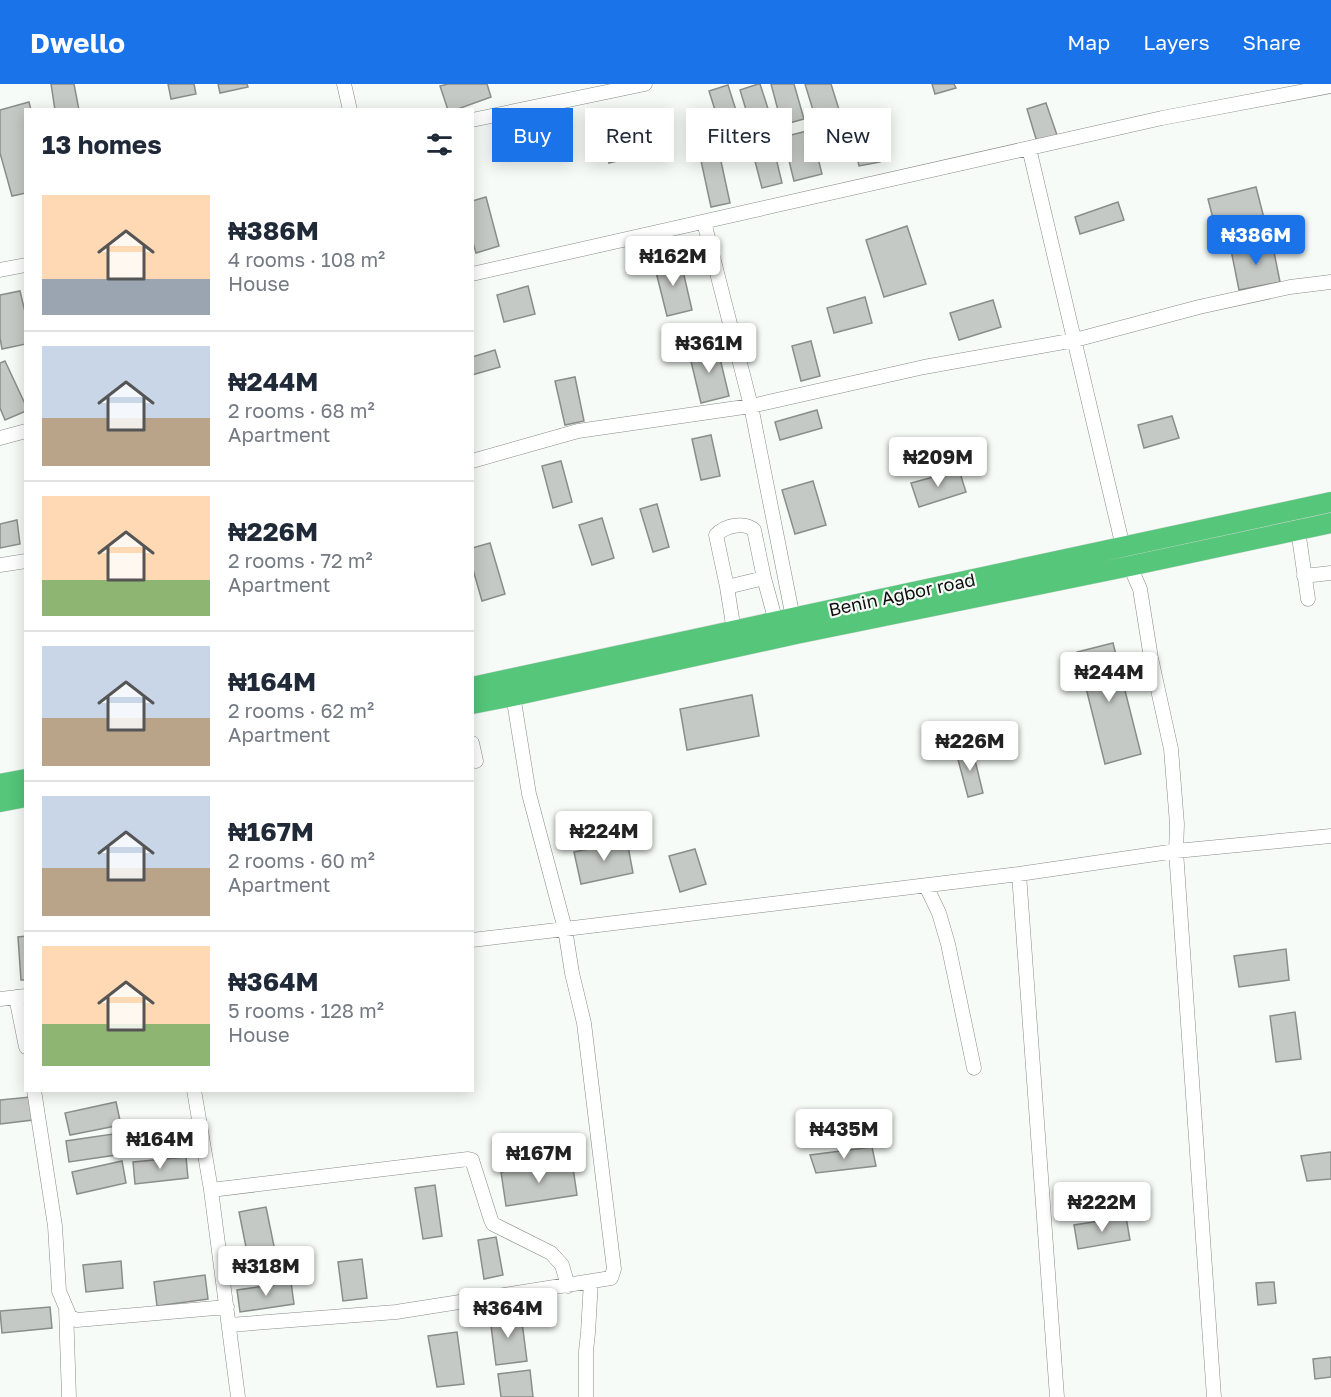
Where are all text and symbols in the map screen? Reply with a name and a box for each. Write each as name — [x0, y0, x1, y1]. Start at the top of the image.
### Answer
text: Dwello — [30, 26, 125, 59]
text: Map — [1067, 29, 1110, 55]
text: Layers — [1143, 29, 1210, 55]
text: Share — [1243, 29, 1301, 55]
chip: Buy — [492, 108, 573, 162]
chip: Rent — [585, 108, 674, 162]
chip: Filters — [686, 108, 792, 162]
chip: New — [804, 108, 891, 162]
icon: filters — [423, 128, 456, 161]
text: 13 homes — [42, 129, 162, 160]
text: ₦386M — [228, 215, 319, 246]
pin: ₦386M — [1214, 215, 1298, 266]
icon: home — [90, 219, 162, 291]
text: ₦386M — [1221, 222, 1291, 246]
pin: ₦162M — [631, 236, 715, 287]
text: ₦162M — [639, 243, 707, 267]
text: 4 rooms · 108 m² — [228, 247, 385, 271]
text: House — [228, 271, 290, 295]
pin: ₦361M — [667, 323, 751, 374]
text: ₦361M — [675, 330, 743, 354]
text: ₦244M — [228, 366, 318, 397]
icon: home — [90, 370, 162, 442]
text: 2 rooms · 68 m² — [228, 398, 375, 422]
text: Apartment — [228, 422, 331, 446]
pin: ₦209M — [896, 437, 980, 488]
text: ₦209M — [903, 444, 973, 468]
text: ₦226M — [228, 516, 318, 547]
icon: home — [90, 520, 162, 592]
text: 2 rooms · 72 m² — [228, 548, 373, 572]
street label: Benin Agbor road — [827, 568, 977, 620]
text: Apartment — [228, 572, 331, 596]
pin: ₦244M — [1067, 652, 1151, 703]
text: ₦244M — [1074, 659, 1144, 683]
text: ₦164M — [228, 666, 316, 697]
icon: home — [90, 670, 162, 742]
text: 2 rooms · 62 m² — [228, 698, 374, 722]
pin: ₦226M — [928, 721, 1012, 772]
text: Apartment — [228, 722, 331, 746]
text: ₦226M — [935, 728, 1005, 752]
pin: ₦224M — [562, 811, 646, 862]
text: ₦167M — [228, 816, 314, 847]
text: ₦224M — [569, 818, 639, 842]
icon: home — [90, 820, 162, 892]
text: 2 rooms · 60 m² — [228, 848, 375, 872]
text: Apartment — [228, 872, 331, 896]
text: ₦364M — [228, 966, 319, 997]
icon: home — [90, 970, 162, 1042]
text: 5 rooms · 128 m² — [228, 998, 384, 1022]
text: House — [228, 1022, 290, 1046]
pin: ₦435M — [802, 1109, 886, 1160]
text: ₦435M — [809, 1116, 879, 1140]
pin: ₦164M — [118, 1119, 202, 1170]
text: ₦164M — [126, 1126, 194, 1150]
pin: ₦167M — [497, 1133, 581, 1184]
text: ₦167M — [506, 1140, 572, 1164]
pin: ₦222M — [1060, 1182, 1144, 1233]
text: ₦222M — [1068, 1189, 1136, 1213]
pin: ₦318M — [224, 1246, 308, 1297]
text: ₦318M — [232, 1253, 300, 1277]
pin: ₦364M — [466, 1288, 550, 1339]
text: ₦364M — [473, 1295, 543, 1319]

